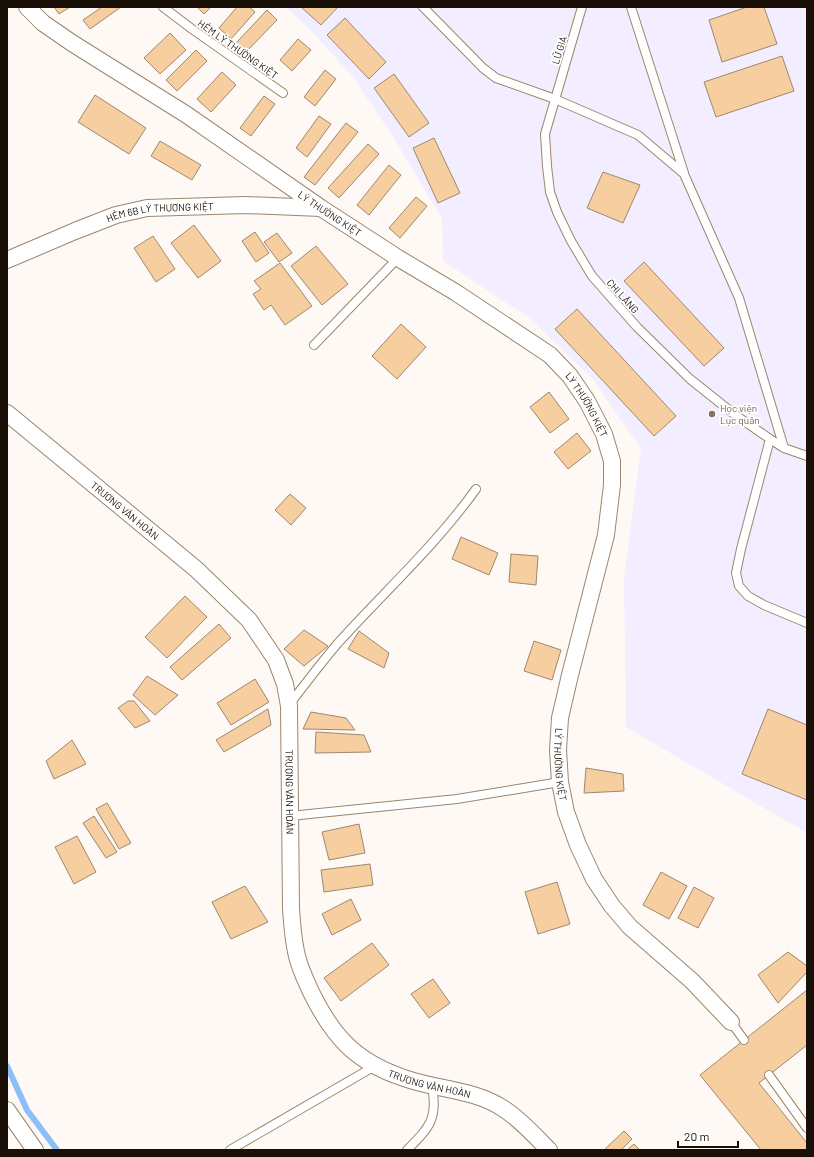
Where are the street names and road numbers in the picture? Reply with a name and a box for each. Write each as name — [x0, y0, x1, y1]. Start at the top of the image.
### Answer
street label: HẺM LÝ THƯỜNG KIỆT — [196, 17, 281, 81]
street label: LỮ GIA — [549, 34, 569, 66]
street label: LÝ THƯỜNG KIỆT — [296, 188, 364, 239]
street label: HẺM 6B LÝ THƯƠNG KIỆT — [104, 200, 214, 224]
street label: CHI LĂNG — [604, 276, 642, 316]
street label: LÝ THƯỜNG KIỆT — [563, 369, 611, 439]
street label: TRƯƠNG VĂN HOÀN — [89, 479, 161, 542]
street label: LÝ THƯỜNG KIỆT — [552, 728, 570, 802]
street label: TRƯƠNG VĂN HOÀN — [283, 750, 296, 835]
street label: TRƯƠNG VĂN HOÀN — [386, 1067, 472, 1100]

